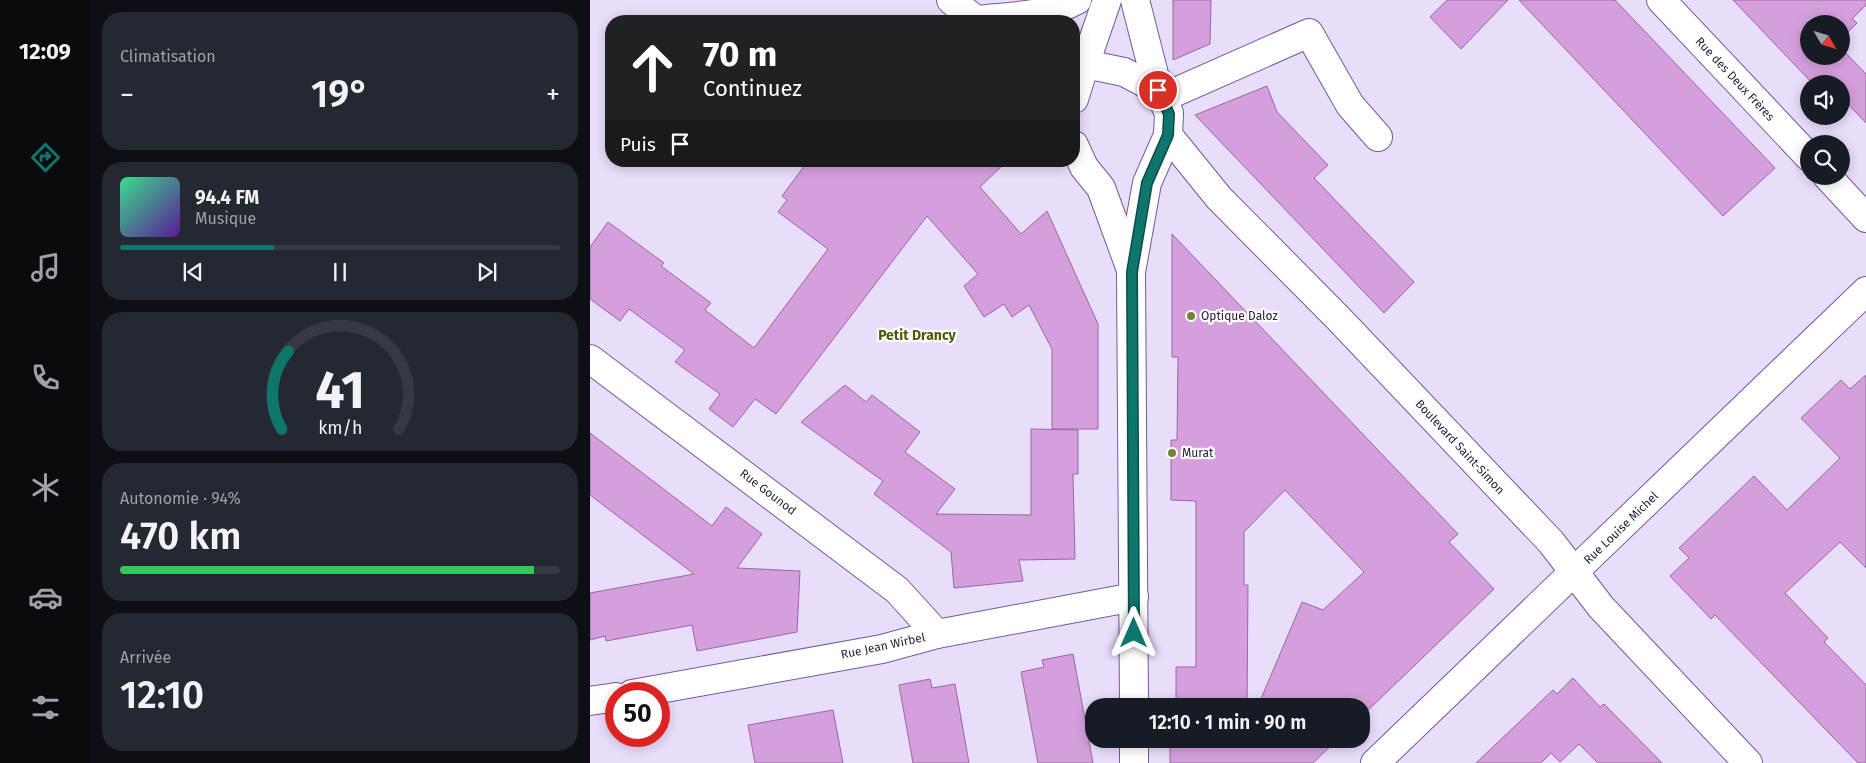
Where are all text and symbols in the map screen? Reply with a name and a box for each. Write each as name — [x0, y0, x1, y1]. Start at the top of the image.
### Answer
north arrow — [1800, 15, 1850, 65]
map controls — [1800, 15, 1850, 185]
text: 70 m — [703, 33, 777, 75]
street label: Rue des Deux Frères — [1693, 34, 1778, 124]
icon: ahead — [620, 35, 685, 100]
text: 12:09 — [19, 38, 71, 65]
text: Climatisation — [120, 47, 216, 66]
pin — [1137, 69, 1179, 111]
text: 19° — [311, 71, 369, 117]
text: Continuez — [703, 75, 802, 102]
button: sound — [1800, 75, 1850, 125]
icon: arrive — [1144, 76, 1172, 104]
text: − — [120, 78, 134, 111]
text: + — [546, 78, 560, 111]
icon: arrive — [666, 130, 694, 158]
text: Puis — [620, 133, 656, 156]
button: search — [1800, 135, 1850, 185]
icon: directions — [28, 140, 63, 175]
text: 94.4 FM — [195, 186, 259, 209]
text: Musique — [195, 209, 256, 228]
icon: music — [28, 250, 63, 285]
icon: previous — [179, 258, 207, 286]
icon: pause — [326, 258, 354, 286]
icon: next — [473, 258, 501, 286]
place label: Optique Daloz — [1201, 309, 1278, 323]
marker: Optique Daloz — [1185, 310, 1197, 322]
district label: Petit Drancy — [878, 327, 957, 344]
text: 41 — [315, 359, 365, 422]
icon: phone — [28, 360, 63, 395]
street label: Boulevard Saint-Simon — [1413, 397, 1507, 497]
text: km/h — [318, 417, 362, 439]
place label: Murat — [1182, 446, 1214, 460]
marker: Murat — [1166, 447, 1178, 459]
street label: Rue Gounod — [737, 466, 799, 518]
icon: climate — [28, 470, 63, 505]
text: Autonomie · 94% — [120, 489, 241, 508]
street label: Rue Louise Michel — [1581, 489, 1661, 567]
text: 470 km — [120, 513, 241, 559]
icon: car — [28, 580, 63, 615]
position arrow — [1107, 606, 1159, 658]
street label: Rue Jean Wirbel — [840, 630, 927, 662]
text: Arrivée — [120, 648, 171, 667]
text: 12:10 — [120, 672, 204, 718]
speed limit sign: 50 — [605, 682, 670, 747]
icon: filters — [28, 690, 63, 725]
text: 12:10 · 1 min · 90 m — [1149, 711, 1306, 734]

